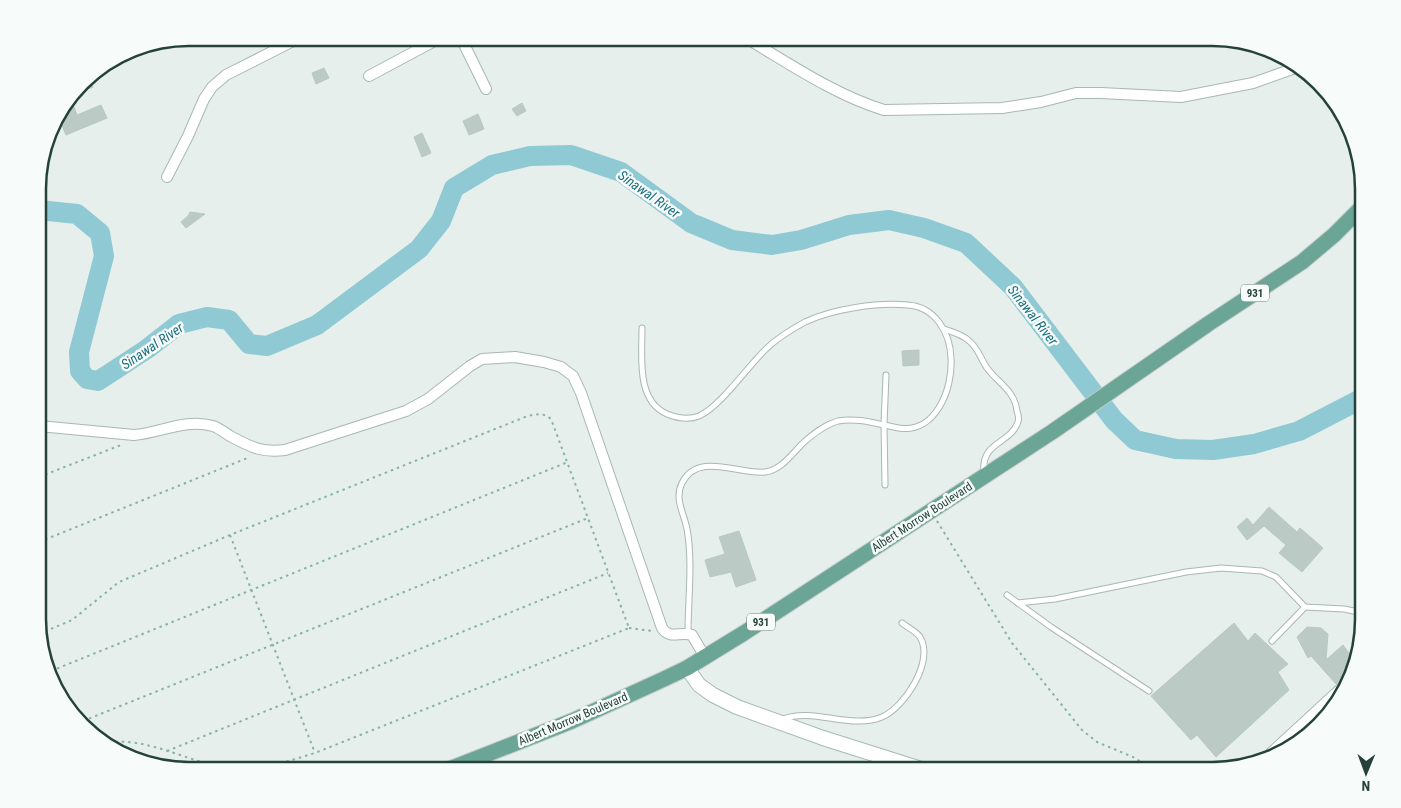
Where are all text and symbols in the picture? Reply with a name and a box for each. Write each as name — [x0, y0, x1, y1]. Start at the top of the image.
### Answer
water label: Sinawal River — [615, 167, 684, 222]
water label: Sinawal River — [1005, 282, 1062, 349]
road number: 931 — [1241, 284, 1269, 302]
water label: Sinawal River — [118, 319, 187, 373]
street label: Albert Morrow Boulevard — [869, 479, 975, 555]
road number: 931 — [747, 614, 775, 630]
street label: Albert Morrow Boulevard — [516, 690, 630, 748]
north arrow — [1341, 748, 1391, 798]
text: N — [1361, 778, 1370, 794]

